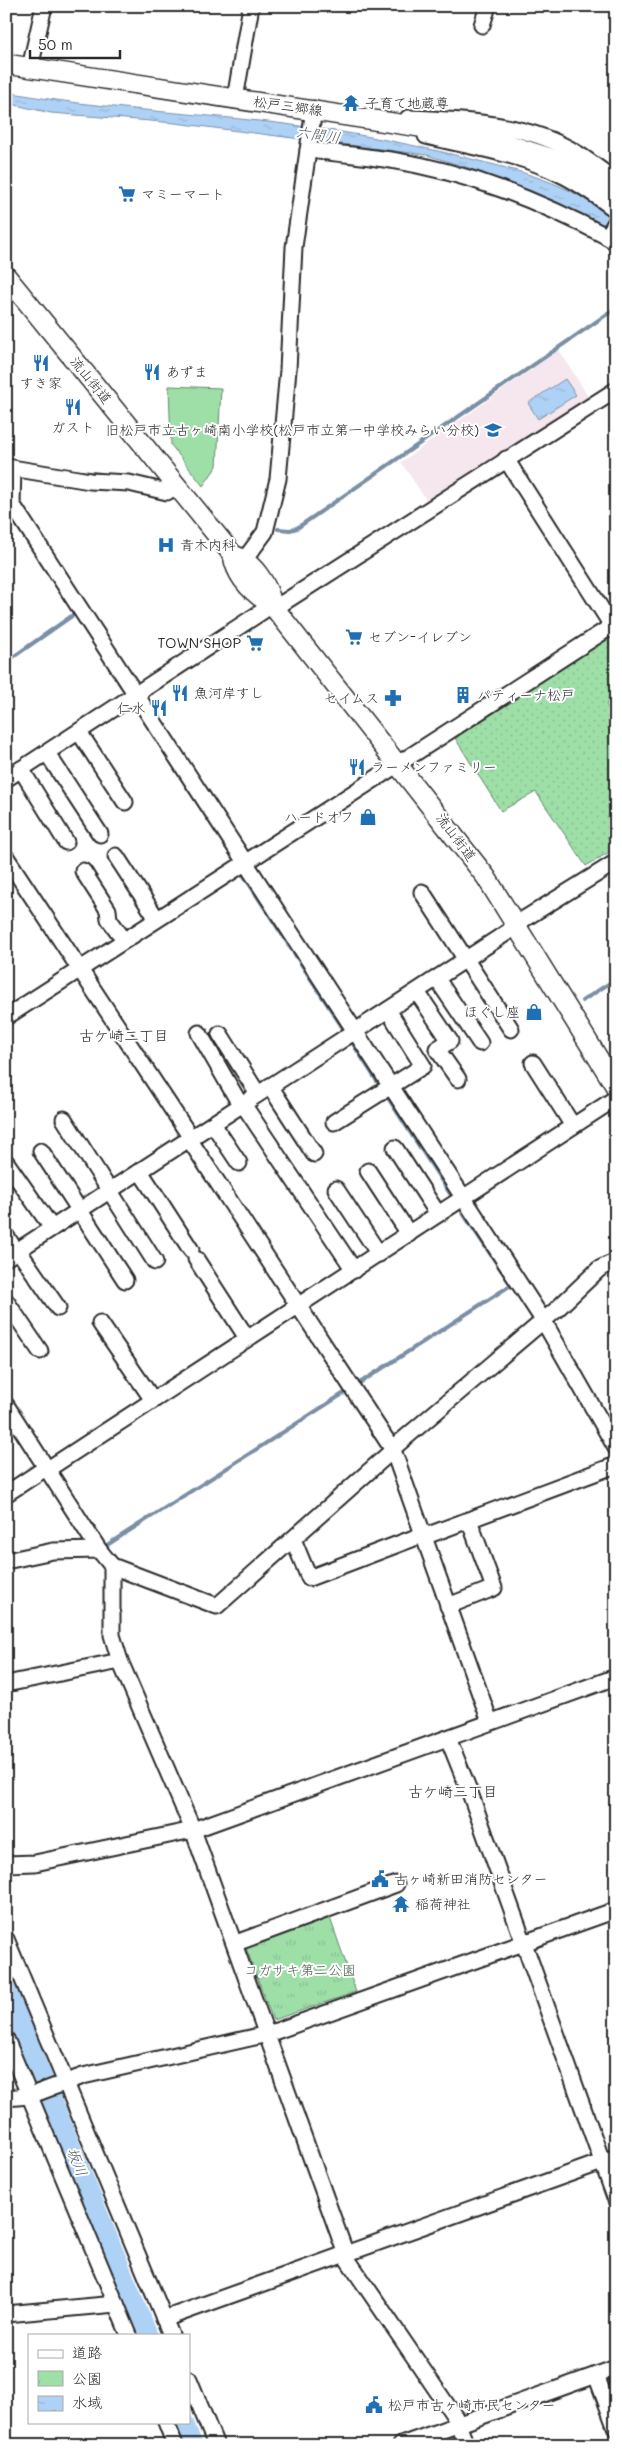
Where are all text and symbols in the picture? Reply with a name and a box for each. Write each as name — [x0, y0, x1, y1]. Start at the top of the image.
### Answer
scale bar — [30, 28, 120, 60]
text: 50 m — [38, 34, 73, 54]
street label: 松戸三郷線 — [252, 91, 324, 120]
temple icon: 子育て地蔵尊 — [341, 93, 361, 113]
place label: 子育て地蔵尊 — [365, 93, 449, 112]
water label: 六間川 — [294, 121, 342, 147]
supermarket icon: マミーマート — [117, 184, 137, 204]
place label: マミーマート — [141, 184, 225, 203]
street label: 流山街道 — [66, 352, 116, 407]
restaurant icon: すき家 — [31, 353, 51, 373]
restaurant icon: あずま — [142, 362, 162, 382]
place label: あずま — [166, 362, 208, 381]
place label: すき家 — [20, 373, 62, 392]
restaurant icon: ガスト — [63, 397, 83, 417]
place label: ガスト — [51, 417, 95, 436]
place label: 旧松戸市立古ヶ崎南小学校(松戸市立第一中学校みらい分校) — [105, 420, 479, 439]
school or university icon: 旧松戸市立古ヶ崎南小学校(松戸市立第一中学校みらい分校) — [483, 420, 503, 440]
hospital icon: 青木内科 — [156, 535, 176, 555]
place label: 青木内科 — [180, 535, 236, 554]
supermarket icon: セブン-イレブン — [344, 627, 364, 647]
place label: セブン-イレブン — [368, 627, 472, 646]
place label: TOWN SHOP — [158, 633, 241, 652]
supermarket icon: TOWN SHOP — [245, 633, 265, 653]
restaurant icon: 魚河岸すし — [170, 683, 190, 703]
place label: 魚河岸すし — [194, 683, 264, 702]
building icon: パティーナ松戸 — [453, 685, 473, 705]
place label: パティーナ松戸 — [477, 685, 575, 704]
place label: セイムス — [324, 688, 379, 707]
pharmacy icon: セイムス — [383, 688, 403, 708]
place label: 仁水 — [117, 698, 145, 717]
restaurant icon: 仁水 — [149, 698, 169, 718]
restaurant icon: ラーメンファミリー — [347, 757, 367, 777]
place label: ラーメンファミリー — [371, 757, 497, 776]
place label: ハードオフ — [284, 807, 354, 826]
shop icon: ハードオフ — [358, 807, 378, 827]
street label: 流山街道 — [432, 809, 481, 865]
place label: ほぐし座 — [464, 1002, 520, 1021]
shop icon: ほぐし座 — [524, 1002, 544, 1022]
district label: 古ケ崎二丁目 — [79, 1025, 169, 1045]
district label: 古ケ崎三丁目 — [408, 1781, 498, 1801]
public building icon: 古ヶ崎新田消防センター — [370, 1869, 390, 1889]
place label: 古ヶ崎新田消防センター — [394, 1869, 547, 1888]
temple icon: 稲荷神社 — [391, 1894, 411, 1914]
place label: 稲荷神社 — [415, 1894, 471, 1913]
park label: コガサキ第二公園 — [244, 1960, 356, 1979]
water label: 坂川 — [63, 2144, 93, 2179]
legend — [28, 2334, 190, 2424]
text: 道路 — [72, 2342, 102, 2362]
text: 公園 — [72, 2368, 102, 2388]
text: 水域 — [72, 2392, 102, 2412]
public building icon: 松戸市古ヶ崎市民センター — [364, 2395, 384, 2415]
place label: 松戸市古ヶ崎市民センター — [388, 2395, 555, 2414]

